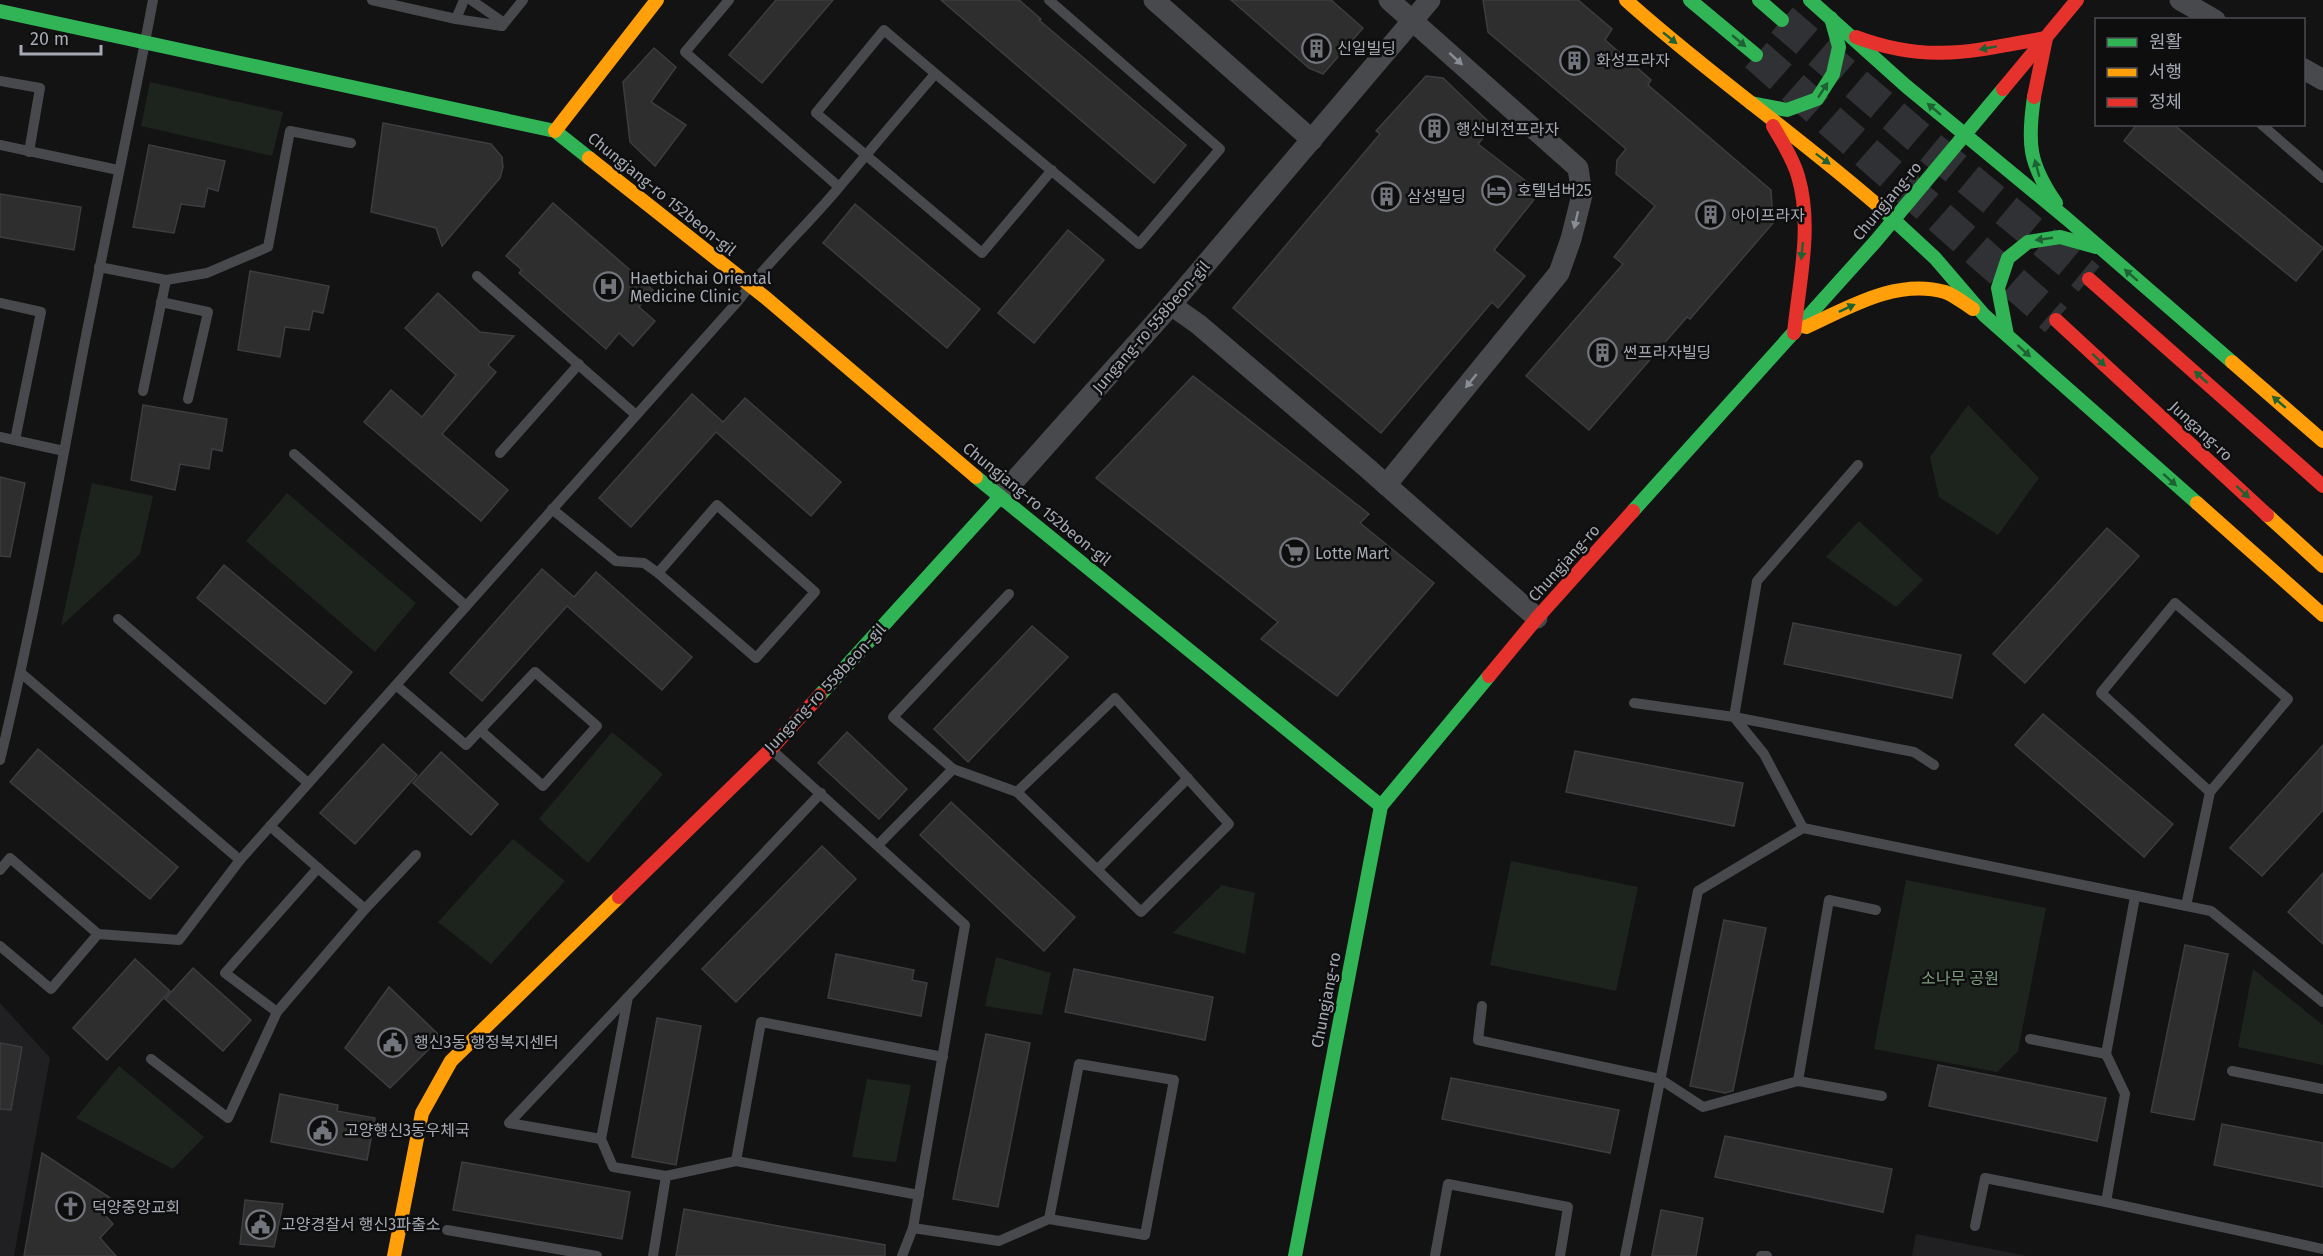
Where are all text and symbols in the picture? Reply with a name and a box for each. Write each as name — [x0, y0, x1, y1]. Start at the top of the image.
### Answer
scale bar — [21, 18, 100, 56]
legend — [2095, 18, 2305, 126]
text: 20 m — [30, 28, 69, 50]
text: 원활 — [2149, 31, 2182, 53]
building icon: 신일빌딩 — [1300, 32, 1332, 64]
one-way arrow — [1662, 32, 1678, 45]
one-way arrow — [1731, 34, 1746, 47]
place label: 신일빌딩 — [1337, 39, 1396, 58]
building icon: 화성프라자 — [1559, 44, 1591, 76]
one-way arrow — [1979, 44, 1998, 53]
place label: 화성프라자 — [1596, 51, 1670, 70]
one-way arrow — [1449, 52, 1464, 66]
text: 서행 — [2149, 61, 2182, 83]
one-way arrow — [1817, 82, 1828, 98]
text: 정체 — [2149, 91, 2182, 113]
one-way arrow — [1926, 102, 1942, 115]
building icon: 행신비전프라자 — [1419, 113, 1451, 145]
place label: 행신비전프라자 — [1456, 120, 1559, 139]
street label: Chungjang-ro 152beon-gil — [584, 128, 740, 260]
one-way arrow — [1816, 152, 1831, 164]
street label: Chungjang-ro — [1848, 158, 1926, 244]
one-way arrow — [2032, 159, 2041, 177]
hotel icon: 호텔넘버25 — [1480, 174, 1512, 206]
building icon: 삼성빌딩 — [1370, 180, 1402, 212]
place label: 호텔넘버25 — [1517, 181, 1592, 200]
place label: 삼성빌딩 — [1407, 187, 1466, 206]
building icon: 아이프라자 — [1694, 199, 1726, 231]
place label: 아이프라자 — [1731, 206, 1805, 225]
one-way arrow — [1570, 210, 1580, 229]
one-way arrow — [2035, 235, 2054, 244]
one-way arrow — [1797, 242, 1807, 261]
street label: Jungang-ro 558beon-gil — [1088, 257, 1214, 397]
place label: Haetbichai Oriental Medicine Clinic — [630, 269, 772, 306]
one-way arrow — [2124, 269, 2139, 282]
hospital icon: Haetbichai Oriental Medicine Clinic — [593, 271, 625, 303]
one-way arrow — [1838, 304, 1855, 313]
building icon: 썬프라자빌딩 — [1586, 336, 1618, 368]
place label: 썬프라자빌딩 — [1623, 343, 1711, 362]
one-way arrow — [2017, 344, 2032, 358]
one-way arrow — [2092, 353, 2107, 367]
one-way arrow — [2193, 370, 2208, 384]
one-way arrow — [1466, 373, 1478, 388]
one-way arrow — [2271, 396, 2287, 409]
street label: Jungang-ro — [2166, 397, 2236, 465]
street label: Chungjang-ro 152beon-gil — [959, 438, 1115, 570]
one-way arrow — [2163, 473, 2178, 487]
one-way arrow — [2235, 485, 2250, 498]
street label: Chungjang-ro — [1524, 520, 1604, 606]
supermarket icon: Lotte Mart — [1278, 537, 1310, 569]
place label: Lotte Mart — [1315, 544, 1390, 563]
street label: Jungang-ro 558beon-gil — [760, 619, 890, 756]
street label: Chungjang-ro — [1307, 950, 1345, 1050]
park label: 소나무 공원 — [1921, 969, 1999, 988]
public building icon: 행신3동 행정복지센터 — [377, 1026, 409, 1058]
place label: 행신3동 행정복지센터 — [414, 1033, 559, 1052]
public building icon: 고양행신3동우체국 — [307, 1114, 339, 1146]
place label: 고양행신3동우체국 — [344, 1121, 470, 1140]
church icon: 덕양중앙교회 — [55, 1191, 87, 1223]
place label: 덕양중앙교회 — [92, 1198, 180, 1217]
public building icon: 고양경찰서 행신3파출소 — [244, 1208, 276, 1240]
place label: 고양경찰서 행신3파출소 — [281, 1215, 440, 1234]

